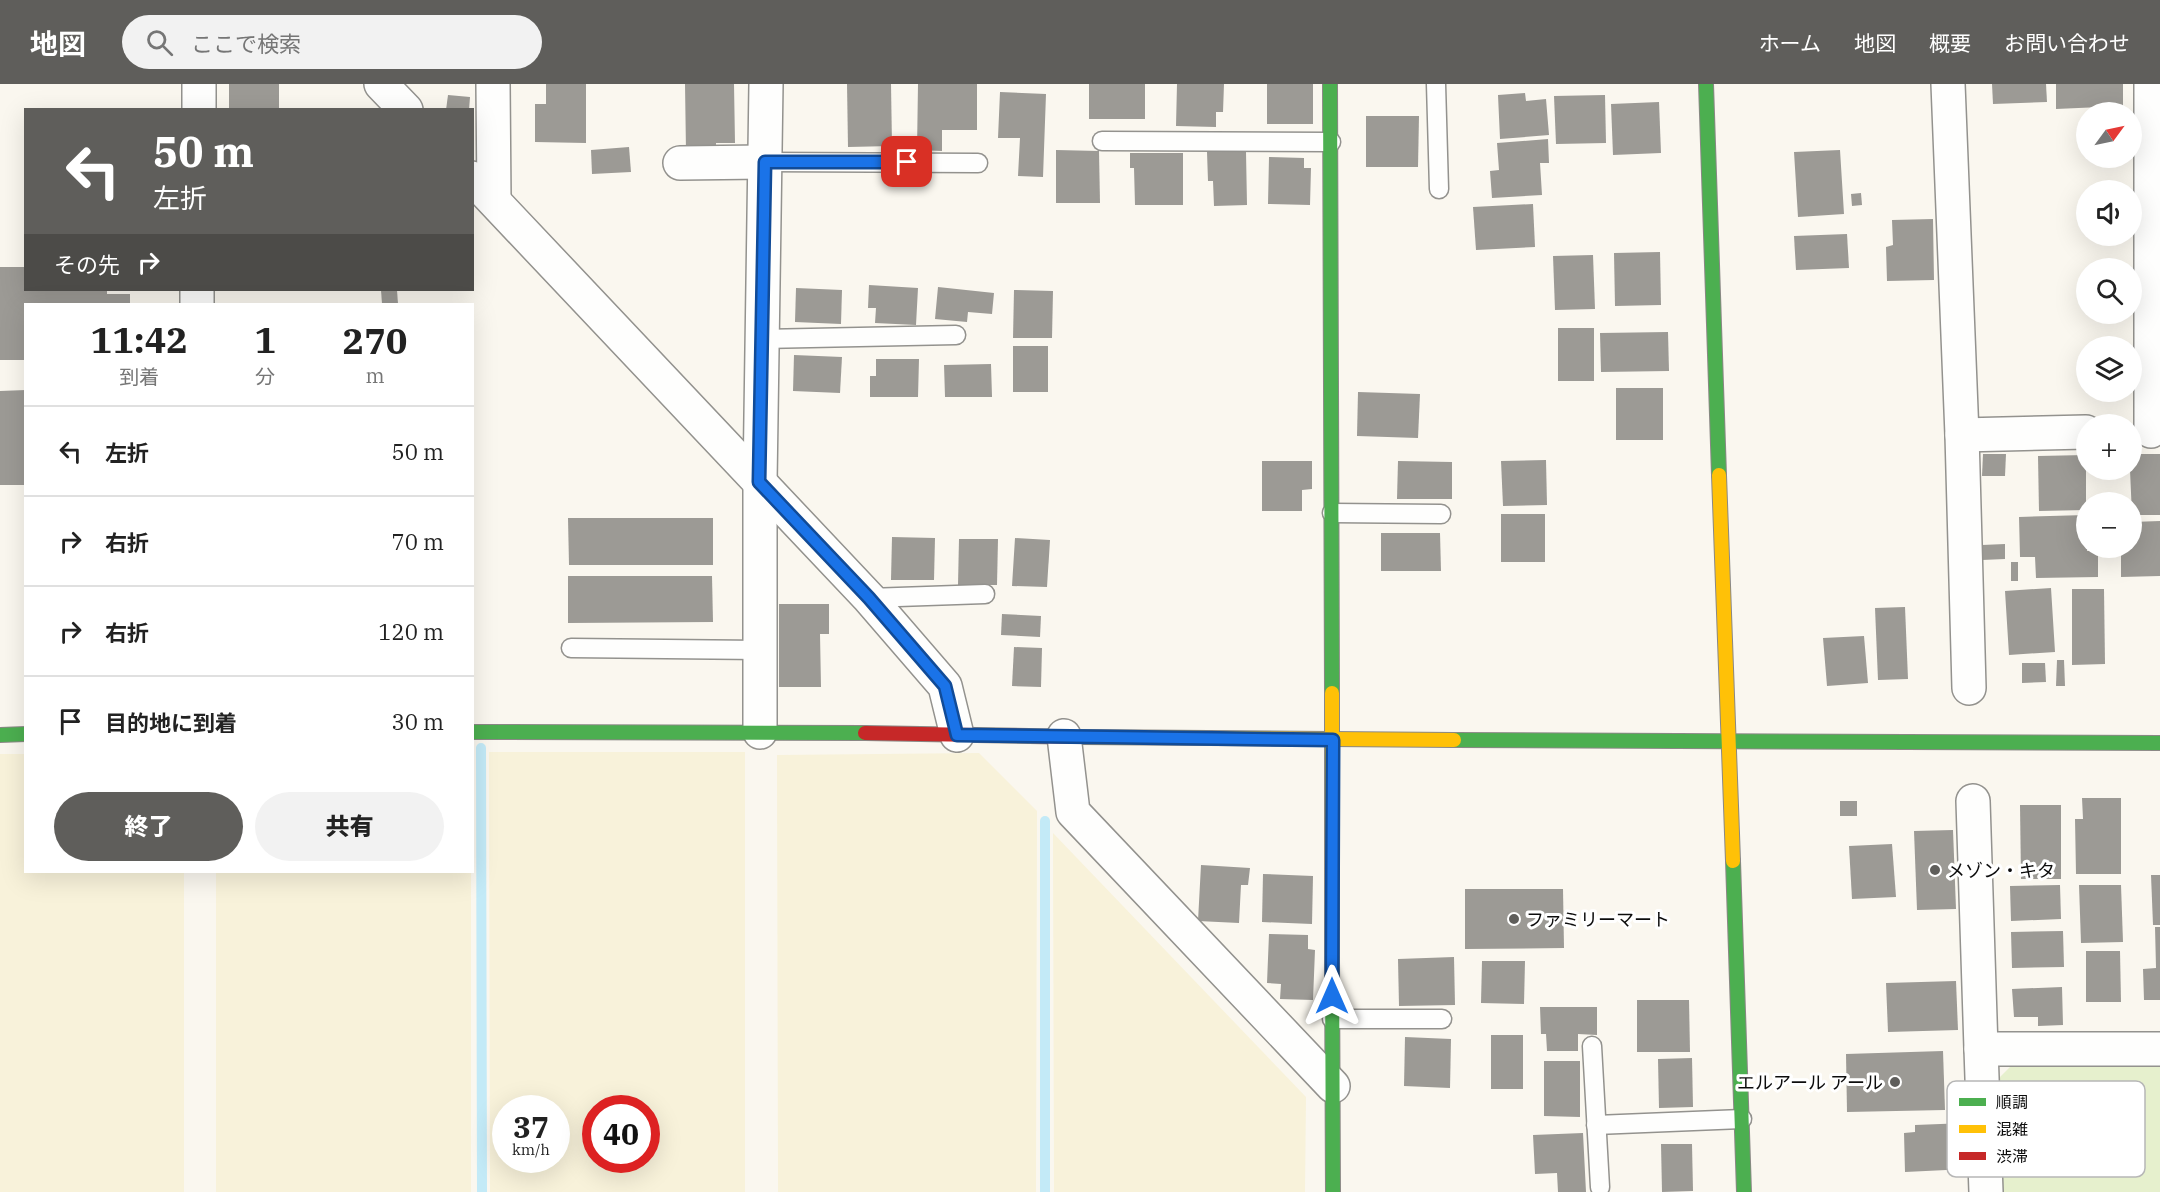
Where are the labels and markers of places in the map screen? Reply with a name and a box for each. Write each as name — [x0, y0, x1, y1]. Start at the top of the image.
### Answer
pin — [881, 136, 932, 187]
place label: メゾン・キタ — [1947, 859, 2055, 882]
marker: メゾン・キタ — [1928, 863, 1942, 877]
place label: ファミリーマート — [1526, 908, 1670, 931]
marker: ファミリーマート — [1507, 912, 1521, 926]
place label: エルアール アール — [1737, 1071, 1883, 1094]
marker: エルアール アール — [1888, 1075, 1902, 1089]

